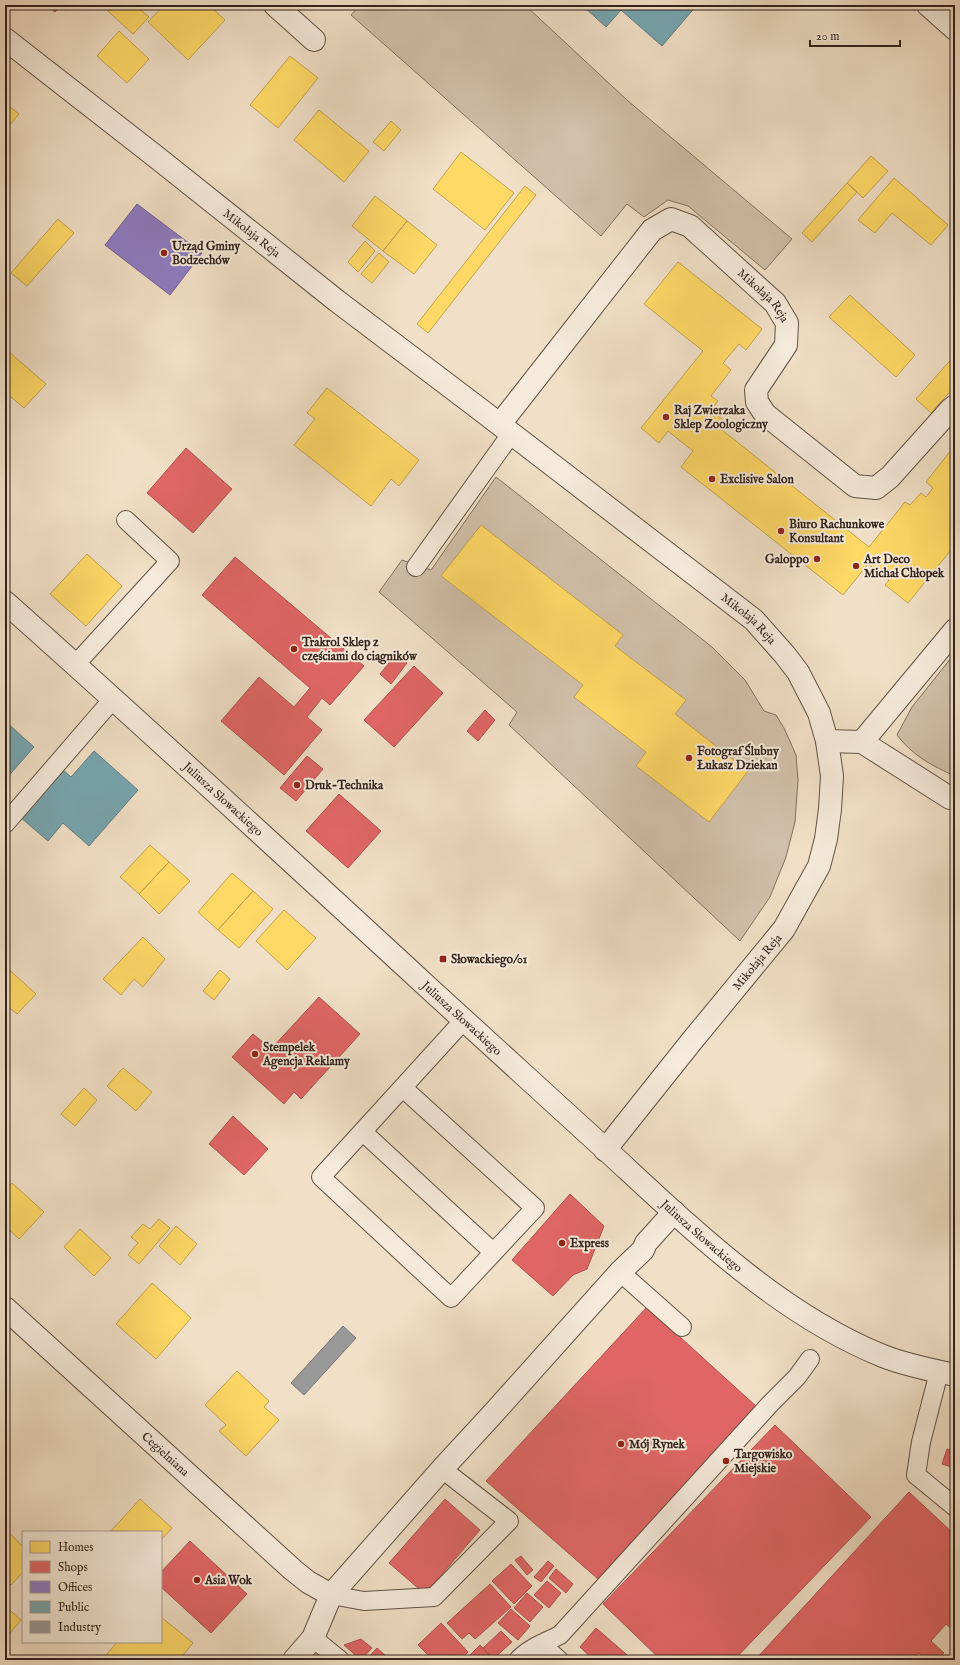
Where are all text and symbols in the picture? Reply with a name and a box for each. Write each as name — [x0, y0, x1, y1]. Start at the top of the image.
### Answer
scale bar — [810, 22, 900, 48]
text: 20 m — [816, 29, 839, 44]
street label: Mikołaja Reja — [220, 206, 284, 261]
place label: Urząd Gminy Bodzechów — [171, 239, 241, 268]
marker: Urząd Gminy Bodzechów — [159, 248, 169, 258]
street label: Mikołaja Reja — [734, 266, 792, 326]
place label: Raj Zwierzaka Sklep Zoologiczny — [674, 403, 769, 433]
marker: Raj Zwierzaka Sklep Zoologiczny — [661, 412, 671, 422]
place label: Exclisive Salon — [720, 472, 794, 487]
marker: Exclisive Salon — [707, 474, 717, 484]
place label: Biuro Rachunkowe Konsultant — [789, 517, 885, 546]
marker: Biuro Rachunkowe Konsultant — [776, 526, 786, 536]
place label: Galoppo — [765, 552, 810, 568]
place label: Art Deco Michał Chłopek — [863, 552, 945, 582]
marker: Galoppo — [812, 554, 822, 564]
marker: Art Deco Michał Chłopek — [851, 561, 861, 571]
street label: Mikołaja Reja — [718, 590, 779, 648]
place label: Trakrol Sklep z częściami do ciągników — [301, 635, 418, 665]
marker: Trakrol Sklep z częściami do ciągników — [289, 644, 299, 654]
place label: Fotograf Ślubny Łukasz Dziekan — [696, 743, 780, 773]
marker: Fotograf Ślubny Łukasz Dziekan — [684, 753, 694, 763]
street label: Juliusza Słowackiego — [178, 758, 266, 840]
place label: Druk-Technika — [305, 778, 384, 793]
marker: Druk-Technika — [292, 780, 302, 790]
street label: Mikołaja Reja — [729, 930, 786, 994]
place label: Słowackiego/01 — [451, 952, 528, 968]
marker: Słowackiego/01 — [438, 954, 448, 964]
street label: Juliusza Słowackiego — [416, 977, 505, 1059]
place label: Stempelek Agencja Reklamy — [262, 1040, 351, 1070]
marker: Stempelek Agencja Reklamy — [250, 1049, 260, 1059]
street label: Juliusza Słowackiego — [655, 1196, 746, 1276]
place label: Express — [570, 1236, 610, 1252]
marker: Express — [557, 1238, 567, 1248]
street label: Cegielniana — [138, 1429, 193, 1480]
place label: Mój Rynek — [629, 1437, 686, 1453]
marker: Mój Rynek — [616, 1439, 626, 1449]
place label: Targowisko Miejskie — [733, 1447, 793, 1477]
marker: Targowisko Miejskie — [721, 1456, 731, 1466]
legend — [22, 1531, 162, 1643]
text: Homes — [58, 1540, 94, 1555]
text: Shops — [58, 1560, 88, 1576]
place label: Asia Wok — [204, 1573, 253, 1588]
marker: Asia Wok — [192, 1575, 202, 1585]
text: Offices — [58, 1580, 92, 1595]
text: Public — [58, 1600, 89, 1615]
text: Industry — [58, 1620, 101, 1635]

